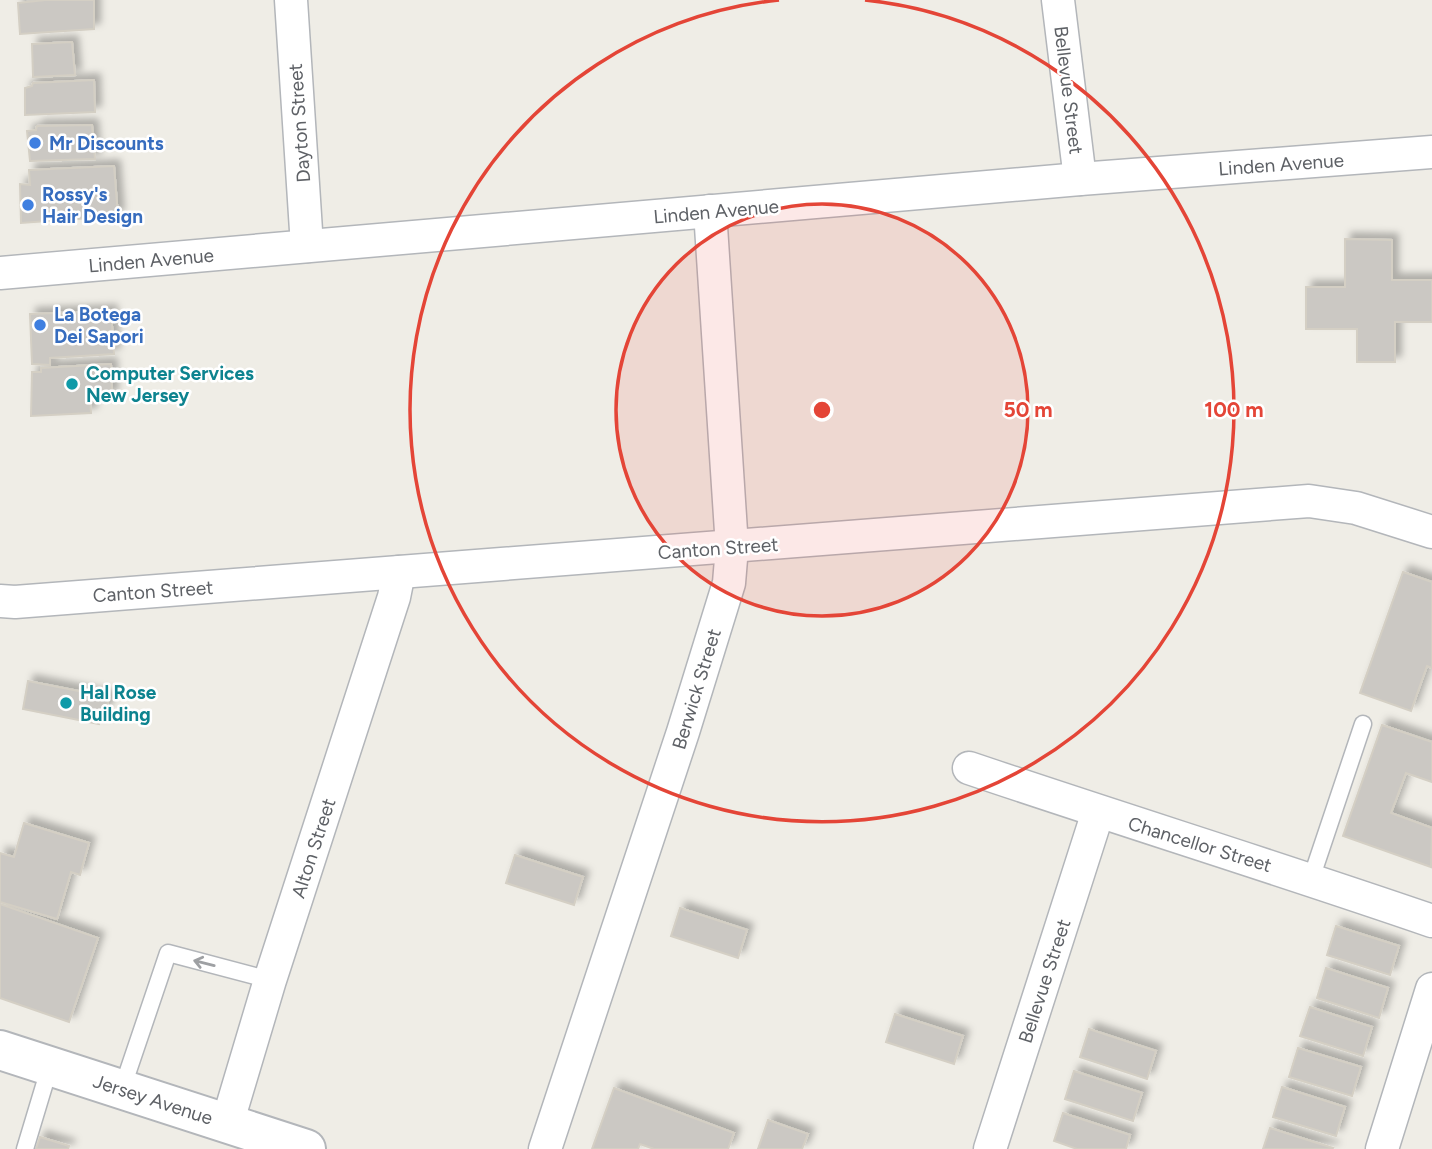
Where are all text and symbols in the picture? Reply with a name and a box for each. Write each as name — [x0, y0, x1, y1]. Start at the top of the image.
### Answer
street label: Bellevue Street — [1049, 25, 1088, 156]
street label: Dayton Street — [284, 63, 315, 183]
place label: Mr Discounts — [49, 132, 164, 155]
marker: Mr Discounts — [27, 135, 43, 151]
street label: Linden Avenue — [1217, 149, 1345, 180]
place label: Rossy's Hair Design — [42, 183, 143, 228]
street label: Linden Avenue — [652, 195, 780, 228]
marker: Rossy's Hair Design — [20, 197, 36, 213]
street label: Linden Avenue — [87, 244, 215, 277]
place label: La Botega Dei Sapori — [54, 303, 144, 348]
marker: La Botega Dei Sapori — [32, 317, 48, 333]
place label: Computer Services New Jersey — [86, 362, 254, 407]
marker: Computer Services New Jersey — [64, 376, 80, 392]
text: 50 m — [1003, 397, 1053, 422]
text: 100 m — [1204, 397, 1264, 422]
centre of rings — [810, 398, 834, 422]
street label: Canton Street — [657, 533, 779, 564]
street label: Canton Street — [92, 576, 214, 607]
street label: Berwick Street — [667, 626, 726, 752]
place label: Hal Rose Building — [80, 681, 157, 726]
marker: Hal Rose Building — [58, 695, 74, 711]
street label: Alton Street — [287, 795, 340, 901]
street label: Chancellor Street — [1125, 812, 1274, 877]
street label: Bellevue Street — [1014, 916, 1075, 1046]
one-way arrow — [193, 955, 215, 968]
street label: Jersey Avenue — [90, 1069, 216, 1130]

